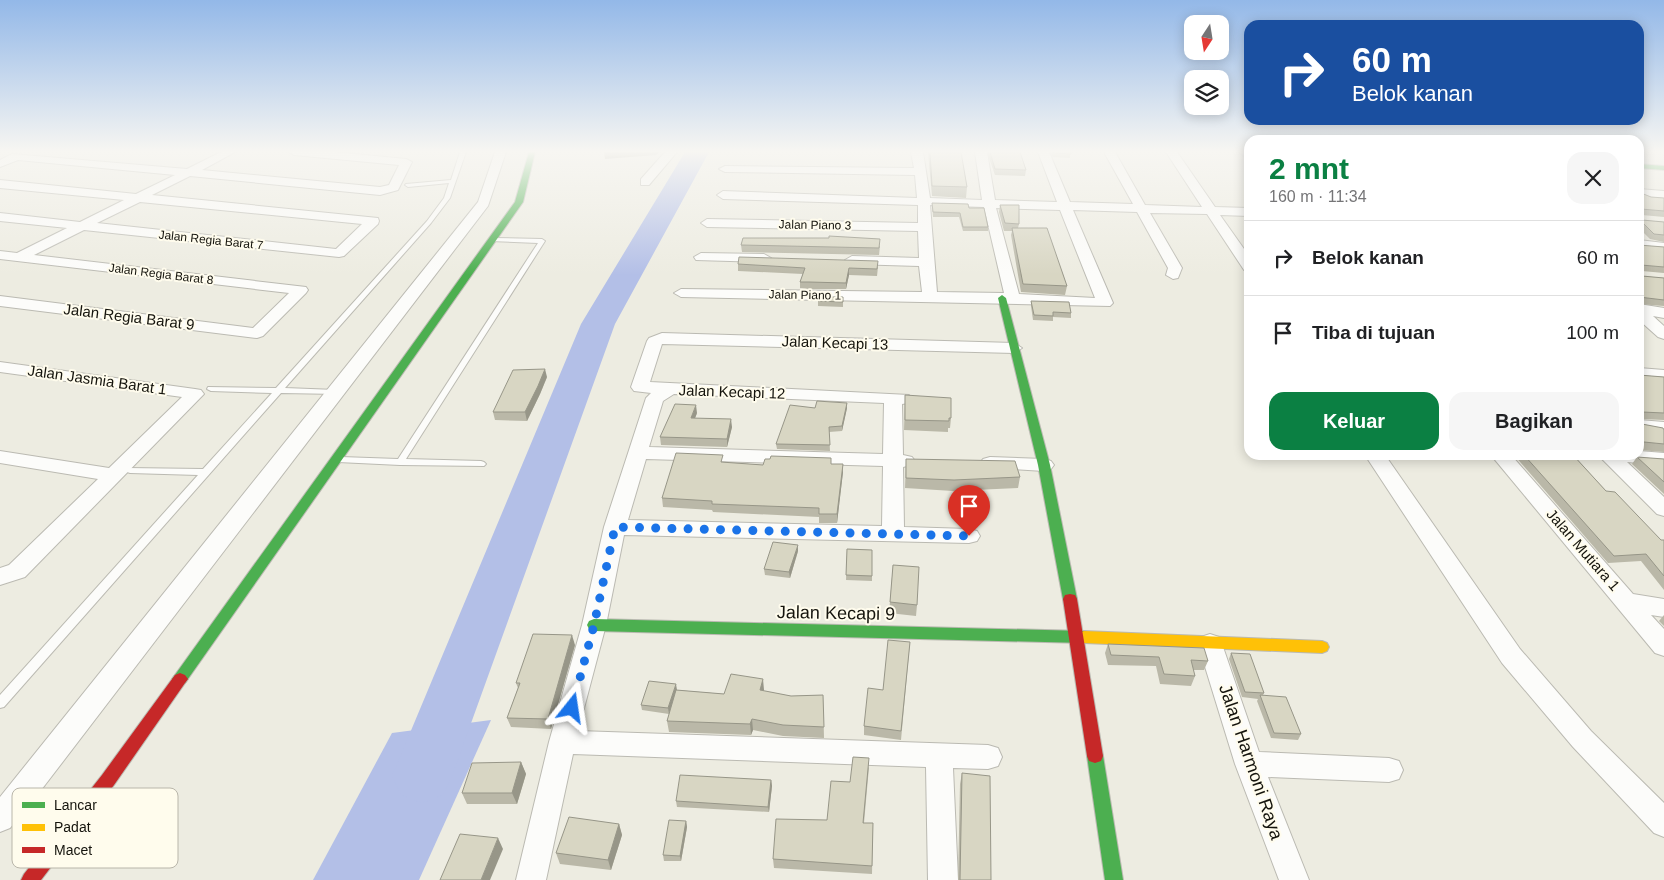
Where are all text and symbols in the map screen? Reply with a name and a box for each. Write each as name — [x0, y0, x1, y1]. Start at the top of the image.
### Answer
north arrow — [1184, 15, 1229, 60]
map controls — [1184, 15, 1229, 115]
icon: right — [1269, 40, 1334, 105]
text: 60 m — [1352, 40, 1432, 79]
button: layers — [1184, 70, 1229, 115]
text: Belok kanan — [1352, 81, 1473, 106]
text: 2 mnt — [1269, 152, 1349, 185]
button: close — [1567, 152, 1619, 204]
text: 160 m · 11:34 — [1269, 188, 1367, 205]
street label: Jalan Piano 3 — [779, 217, 852, 233]
street label: Jalan Regia Barat 7 — [158, 228, 264, 253]
icon: right — [1269, 244, 1297, 272]
text: Belok kanan — [1312, 247, 1424, 268]
text: 60 m — [1577, 247, 1619, 268]
street label: Jalan Regia Barat 8 — [108, 261, 214, 287]
street label: Jalan Piano 1 — [769, 287, 842, 303]
street label: Jalan Regia Barat 9 — [63, 300, 195, 333]
icon: arrive — [1269, 319, 1297, 347]
text: Tiba di tujuan — [1312, 322, 1435, 343]
text: 100 m — [1566, 322, 1619, 343]
street label: Jalan Kecapi 13 — [781, 332, 889, 353]
street label: Jalan Jasmia Barat 1 — [27, 361, 168, 398]
street label: Jalan Kecapi 12 — [678, 381, 786, 402]
button: Keluar — [1269, 392, 1439, 450]
button: Bagikan — [1449, 392, 1619, 450]
pin — [948, 485, 990, 536]
icon: arrive — [955, 492, 983, 520]
street label: Jalan Mutiara 1 — [1543, 505, 1623, 594]
street label: Jalan Kecapi 9 — [777, 602, 895, 624]
position arrow — [545, 681, 597, 733]
street label: Jalan Harmoni Raya — [1215, 682, 1287, 843]
legend — [12, 788, 178, 868]
text: Lancar — [54, 797, 97, 813]
text: Padat — [54, 819, 91, 835]
text: Macet — [54, 842, 92, 858]

